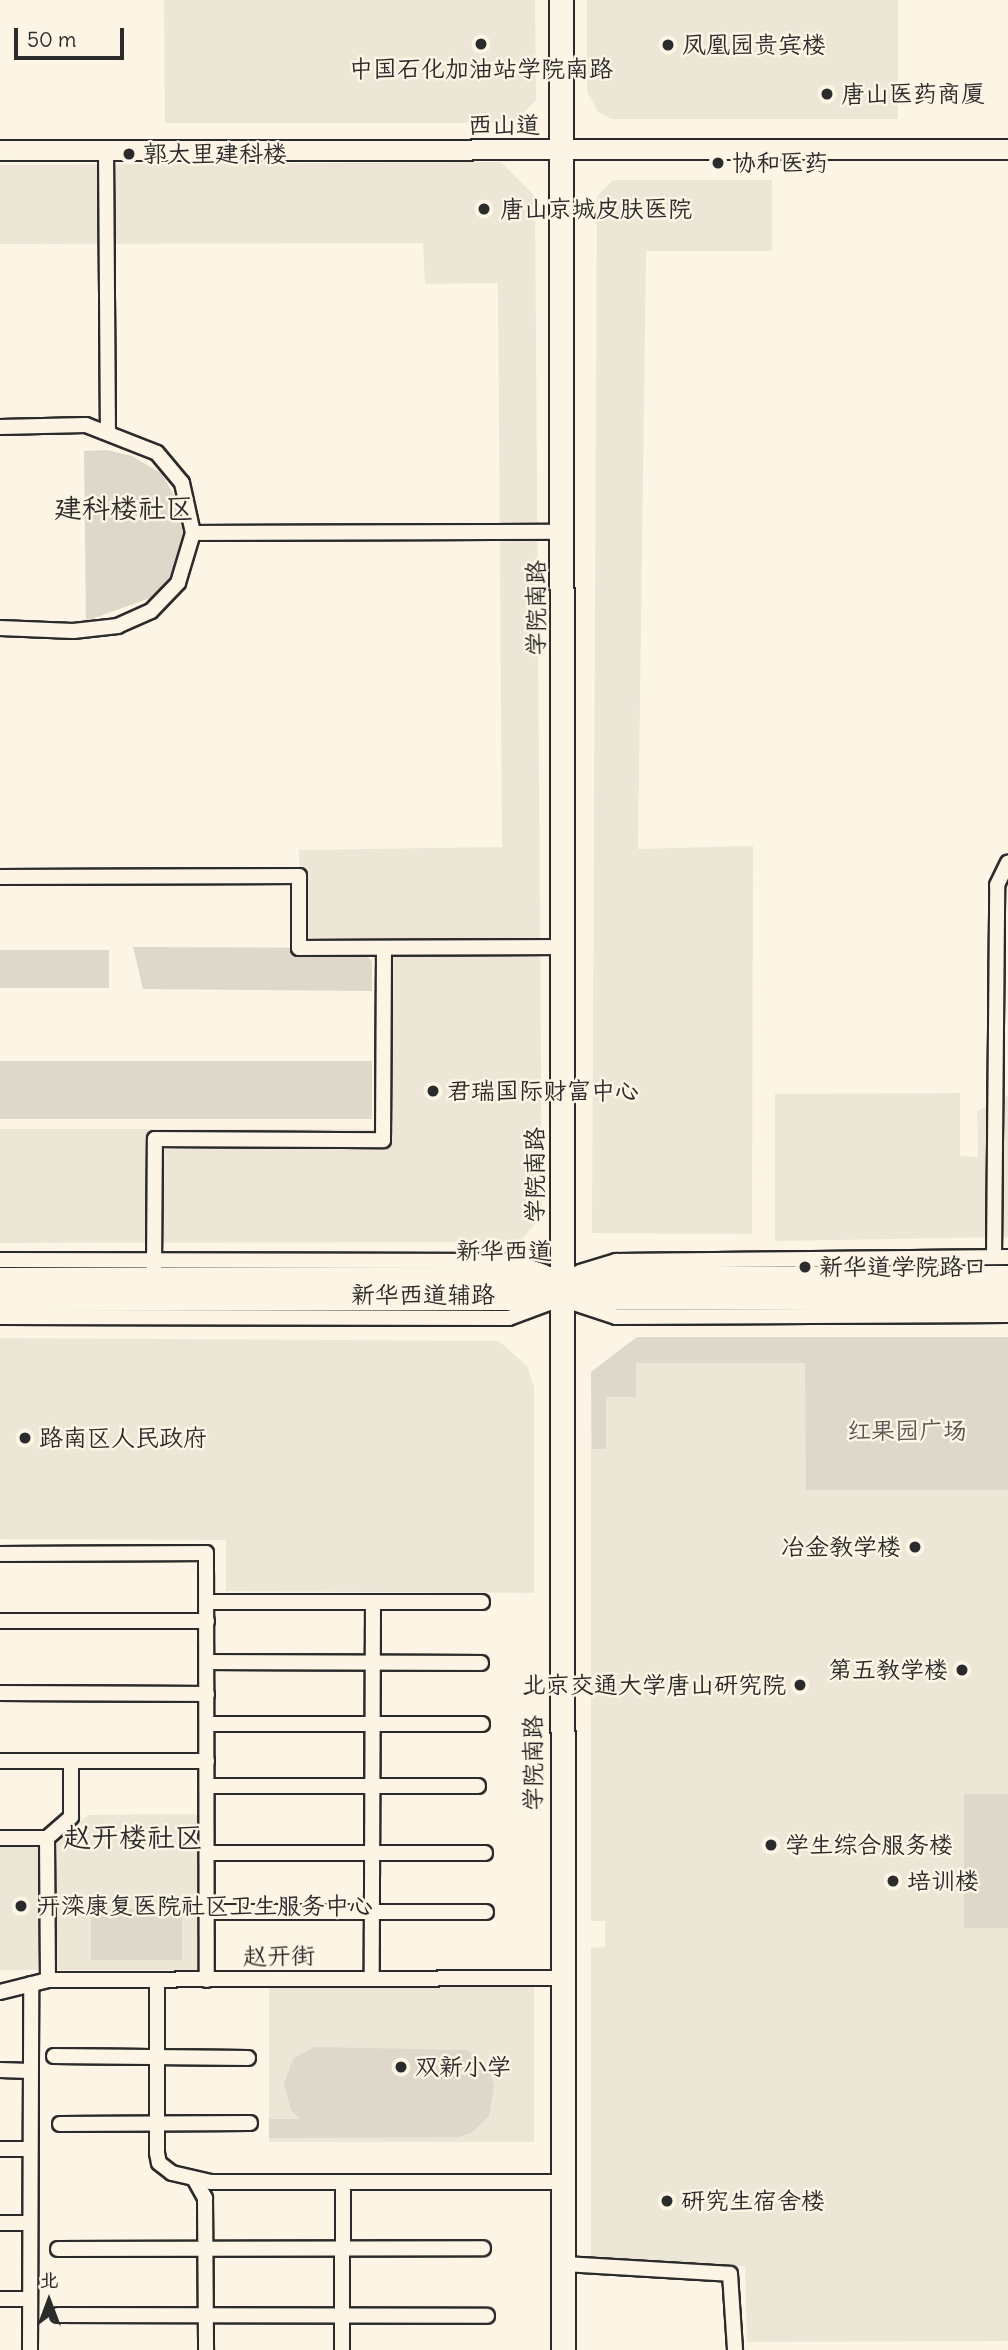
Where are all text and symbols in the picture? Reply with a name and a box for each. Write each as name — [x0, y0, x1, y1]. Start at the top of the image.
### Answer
scale bar — [18, 14, 128, 58]
text: 50 m — [27, 26, 76, 53]
place label: 凤凰园贵宾楼 — [682, 31, 826, 59]
marker: 中国石化加油站学院南路 — [473, 36, 489, 52]
marker: 凤凰园贵宾楼 — [660, 37, 676, 53]
place label: 中国石化加油站学院南路 — [349, 55, 613, 83]
place label: 唐山医药商厦 — [841, 80, 985, 108]
marker: 唐山医药商厦 — [819, 86, 835, 102]
street label: 西山道 — [468, 111, 540, 139]
place label: 郭大里建科楼 — [143, 140, 287, 168]
marker: 郭大里建科楼 — [121, 146, 137, 162]
place label: 协和医药 — [732, 149, 828, 177]
marker: 协和医药 — [710, 155, 726, 171]
place label: 唐山京城皮肤医院 — [500, 195, 692, 223]
marker: 唐山京城皮肤医院 — [474, 199, 494, 219]
district label: 建科楼社区 — [54, 491, 194, 525]
street label: 学院南路 — [522, 560, 550, 656]
place label: 君瑞国际财富中心 — [447, 1077, 639, 1105]
marker: 君瑞国际财富中心 — [425, 1083, 441, 1099]
street label: 学院南路 — [521, 1127, 549, 1223]
street label: 新华西道 — [456, 1237, 552, 1265]
place label: 新华道学院路口 — [819, 1253, 987, 1281]
marker: 新华道学院路口 — [797, 1259, 813, 1275]
street label: 新华西道辅路 — [351, 1281, 495, 1309]
park label: 红果园广场 — [847, 1417, 967, 1445]
place label: 路南区人民政府 — [39, 1424, 207, 1452]
marker: 路南区人民政府 — [17, 1430, 33, 1446]
place label: 冶金教学楼 — [781, 1533, 901, 1561]
marker: 冶金教学楼 — [907, 1539, 923, 1555]
place label: 第五教学楼 — [828, 1656, 948, 1684]
marker: 第五教学楼 — [954, 1662, 970, 1678]
place label: 北京交通大学唐山研究院 — [522, 1671, 786, 1699]
marker: 北京交通大学唐山研究院 — [792, 1677, 808, 1693]
street label: 学院南路 — [519, 1715, 547, 1811]
district label: 赵开楼社区 — [63, 1820, 203, 1854]
place label: 学生综合服务楼 — [785, 1831, 953, 1859]
marker: 学生综合服务楼 — [763, 1837, 779, 1853]
place label: 培训楼 — [907, 1867, 979, 1895]
marker: 培训楼 — [885, 1873, 901, 1889]
place label: 开滦康复医院社区卫生服务中心 — [37, 1892, 373, 1920]
marker: 开滦康复医院社区卫生服务中心 — [11, 1896, 31, 1916]
street label: 赵开街 — [243, 1941, 315, 1971]
place label: 双新小学 — [415, 2053, 511, 2081]
marker: 双新小学 — [393, 2059, 409, 2075]
place label: 研究生宿舍楼 — [681, 2187, 825, 2215]
marker: 研究生宿舍楼 — [659, 2193, 675, 2209]
north arrow — [14, 2266, 84, 2336]
text: 北 — [39, 2268, 59, 2292]

